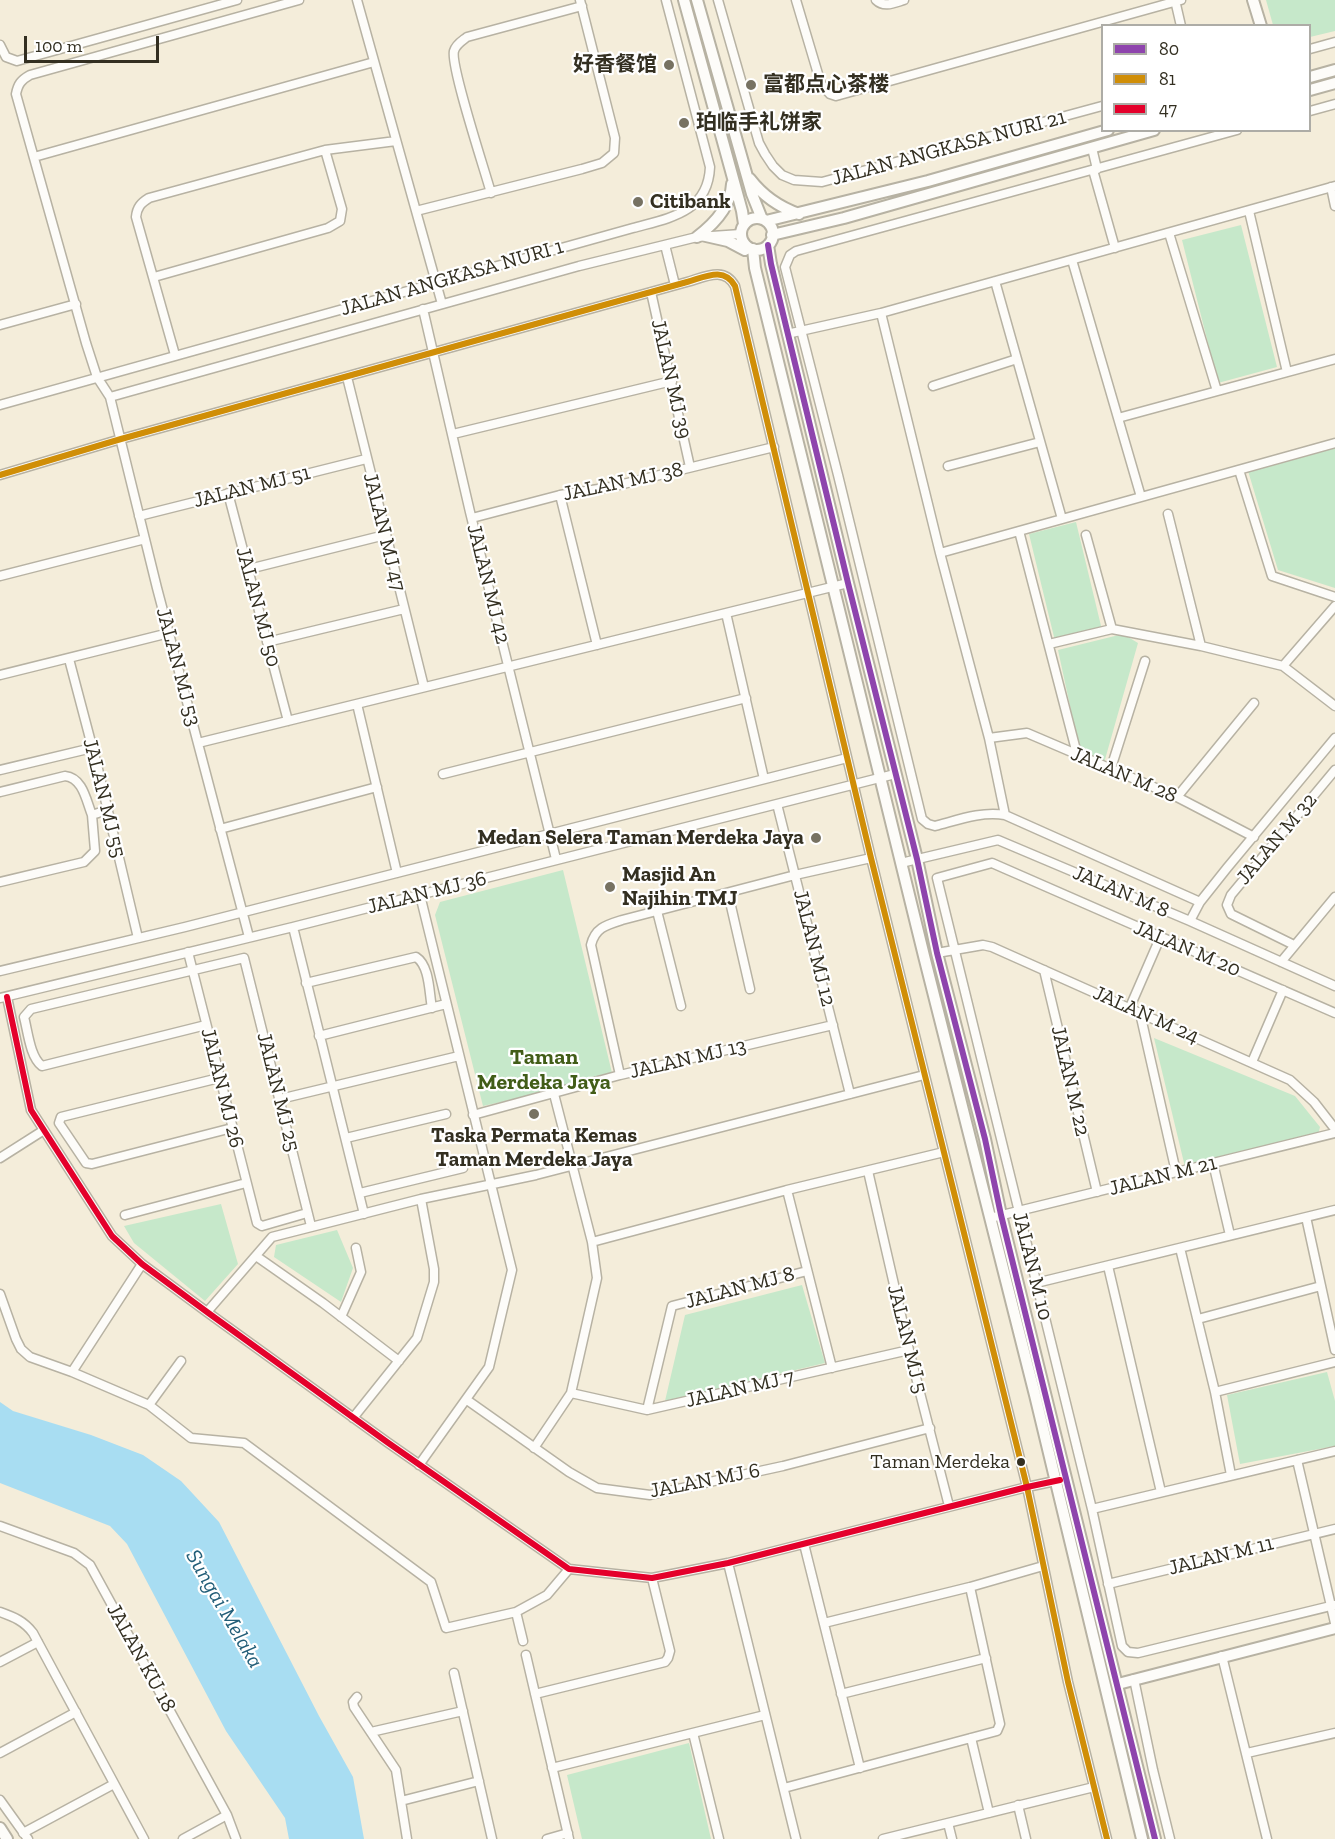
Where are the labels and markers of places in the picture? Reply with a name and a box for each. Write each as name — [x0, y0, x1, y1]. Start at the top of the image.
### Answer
place label: 好香餐馆 — [573, 52, 657, 78]
marker: 好香餐馆 — [662, 58, 676, 72]
place label: 富都点心茶楼 — [763, 72, 889, 98]
marker: 富都点心茶楼 — [744, 78, 758, 92]
place label: 珀临手礼饼家 — [696, 110, 822, 136]
marker: 珀临手礼饼家 — [677, 116, 691, 130]
place label: Citibank — [650, 189, 731, 215]
marker: Citibank — [631, 195, 645, 209]
place label: Medan Selera Taman Merdeka Jaya — [477, 825, 804, 851]
marker: Medan Selera Taman Merdeka Jaya — [809, 831, 823, 845]
place label: Masjid An Najihin TMJ — [622, 862, 737, 912]
marker: Masjid An Najihin TMJ — [603, 880, 617, 894]
marker: Taska Permata Kemas Taman Merdeka Jaya — [527, 1107, 541, 1121]
place label: Taska Permata Kemas Taman Merdeka Jaya — [431, 1123, 637, 1173]
place label: Taman Merdeka — [870, 1450, 1010, 1474]
marker: Taman Merdeka — [1015, 1456, 1027, 1468]

